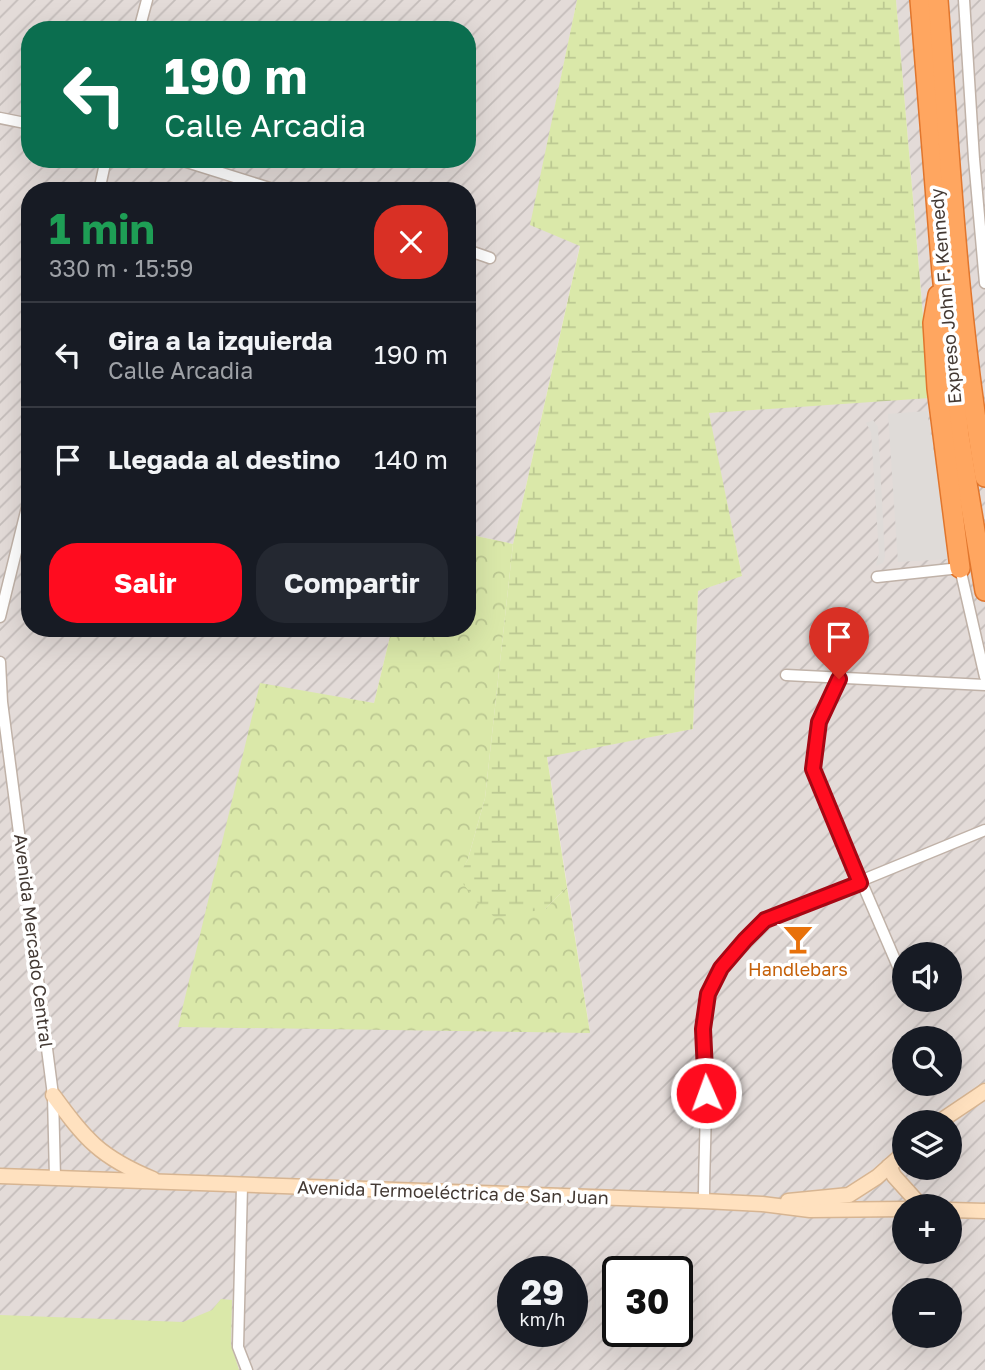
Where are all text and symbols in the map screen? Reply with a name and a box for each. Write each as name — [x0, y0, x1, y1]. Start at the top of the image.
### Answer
text: 190 m — [164, 46, 307, 105]
icon: left — [49, 49, 140, 140]
text: Calle Arcadia — [164, 106, 366, 144]
street label: Expreso John F. Kennedy — [925, 187, 965, 405]
text: 1 min — [49, 203, 155, 253]
button: close — [374, 205, 448, 279]
text: 330 m · 15:59 — [49, 254, 193, 282]
text: Gira a la izquierda — [108, 325, 332, 356]
icon: left — [49, 336, 87, 374]
text: 190 m — [374, 339, 448, 370]
text: Calle Arcadia — [108, 356, 253, 384]
icon: arrive — [49, 441, 87, 479]
text: Llegada al destino — [108, 444, 340, 475]
text: 140 m — [374, 444, 448, 475]
button: Salir — [49, 543, 242, 623]
button: Compartir — [256, 543, 448, 623]
pin — [809, 607, 869, 679]
icon: arrive — [820, 618, 858, 656]
street label: Avenida Mercado Central — [10, 833, 58, 1049]
bar icon: Handlebars — [781, 922, 815, 956]
map controls — [892, 942, 962, 1348]
button: sound — [892, 942, 962, 1012]
place label: Handlebars — [748, 958, 848, 980]
button: search — [892, 1026, 962, 1096]
position arrow — [669, 1056, 743, 1130]
button: layers — [892, 1110, 962, 1180]
street label: Avenida Termoeléctrica de San Juan — [297, 1176, 609, 1208]
button: + — [892, 1194, 962, 1264]
speed limit sign: 30 — [602, 1256, 693, 1347]
text: 29 — [521, 1271, 564, 1313]
button: − — [892, 1278, 962, 1348]
text: km/h — [520, 1308, 565, 1330]

